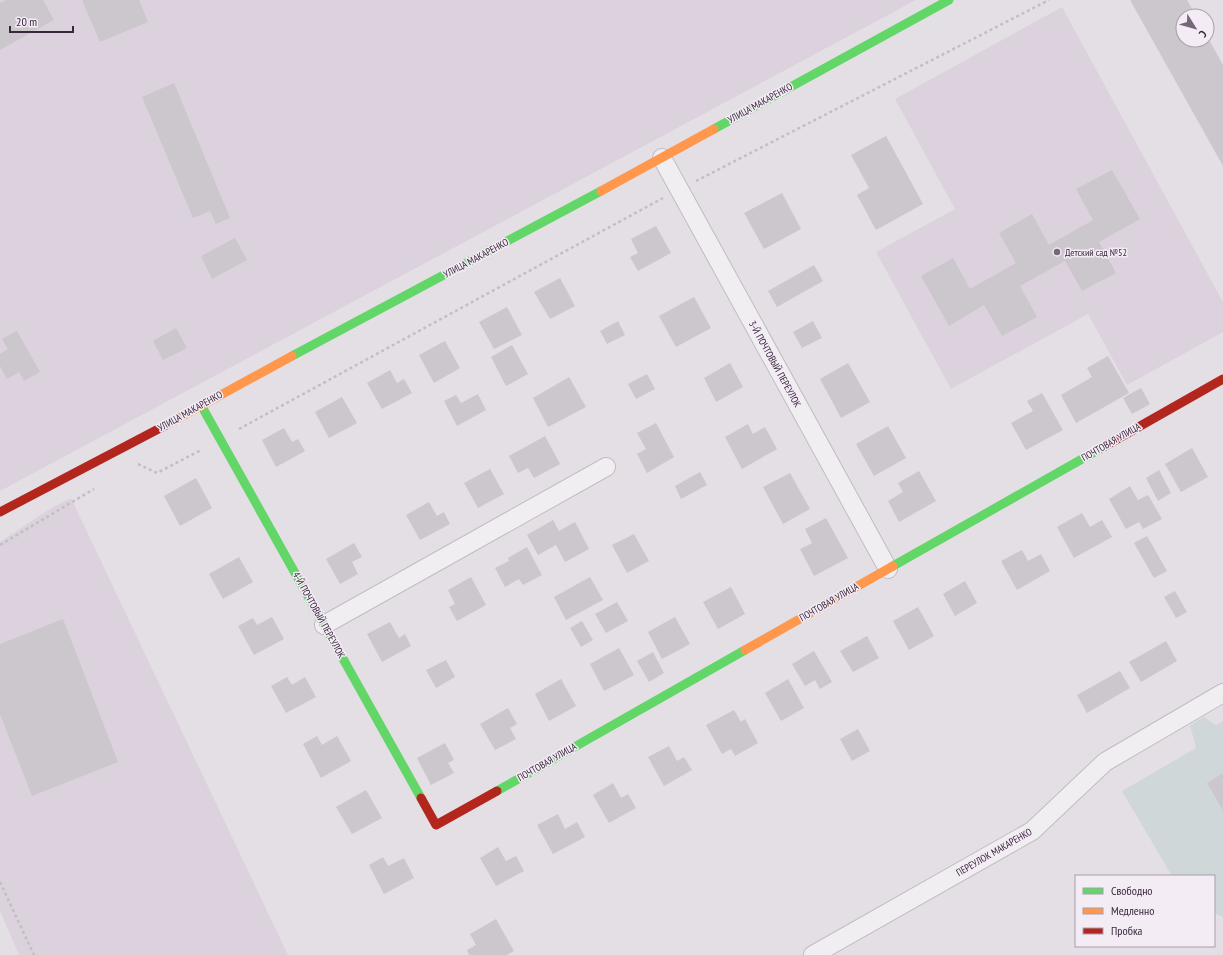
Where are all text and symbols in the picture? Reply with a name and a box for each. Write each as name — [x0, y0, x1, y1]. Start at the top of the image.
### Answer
scale bar — [10, 8, 73, 34]
north arrow — [1175, 8, 1215, 48]
text: 20 m — [16, 14, 37, 29]
text: С — [1196, 28, 1210, 40]
street label: УЛИЦА МАКАРЕНКО — [725, 80, 795, 126]
street label: УЛИЦА МАКАРЕНКО — [441, 235, 511, 281]
place label: Детский сад №52 — [1065, 246, 1127, 259]
marker: Детский сад №52 — [1052, 247, 1062, 257]
street label: 3-Й ПОЧТОВЫЙ ПЕРЕУЛОК — [746, 318, 804, 410]
street label: УЛИЦА МАКАРЕНКО — [155, 388, 225, 434]
street label: ПОЧТОВАЯ УЛИЦА — [1079, 420, 1143, 464]
street label: 4-Й ПОЧТОВЫЙ ПЕРЕУЛОК — [290, 569, 348, 661]
street label: ПОЧТОВАЯ УЛИЦА — [797, 580, 861, 624]
street label: ПОЧТОВАЯ УЛИЦА — [515, 740, 579, 784]
street label: ПЕРЕУЛОК МАКАРЕНКО — [954, 825, 1035, 879]
legend — [1075, 875, 1215, 947]
text: Свободно — [1111, 883, 1153, 898]
text: Медленно — [1111, 903, 1154, 918]
text: Пробка — [1111, 923, 1143, 938]

